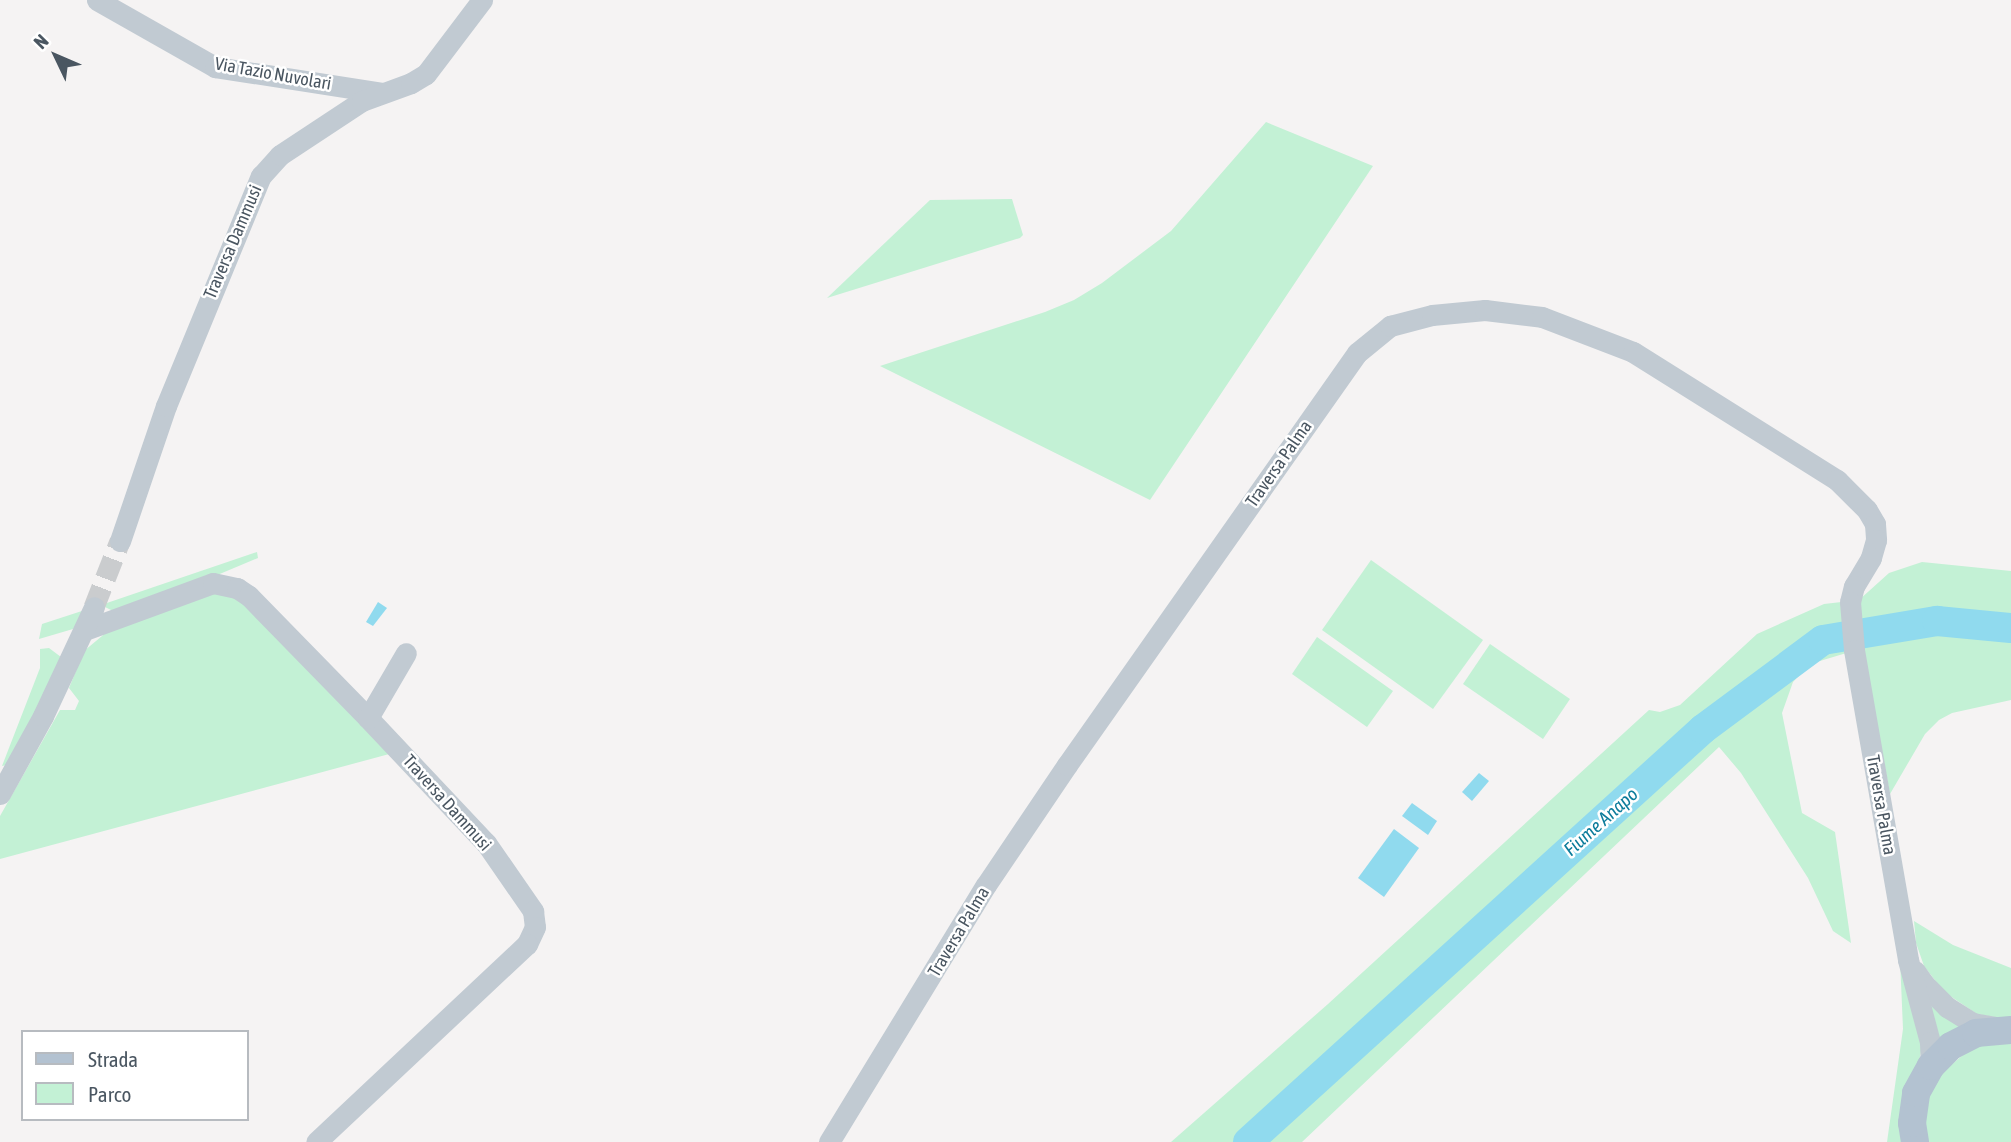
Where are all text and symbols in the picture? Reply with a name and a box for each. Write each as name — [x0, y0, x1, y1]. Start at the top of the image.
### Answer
north arrow — [21, 21, 91, 91]
text: N — [29, 30, 53, 53]
street label: Via Tazio Nuvolari — [213, 53, 333, 95]
street label: Traversa Dammusi — [199, 182, 267, 302]
street label: Traversa Palma — [1241, 416, 1317, 512]
street label: Traversa Dammusi — [398, 751, 496, 855]
street label: Traversa Palma — [1862, 753, 1900, 857]
water label: Fiume Anapo — [1559, 783, 1643, 861]
street label: Traversa Palma — [924, 883, 994, 981]
legend — [21, 1030, 248, 1121]
text: Strada — [88, 1047, 138, 1071]
text: Parco — [88, 1082, 131, 1106]

